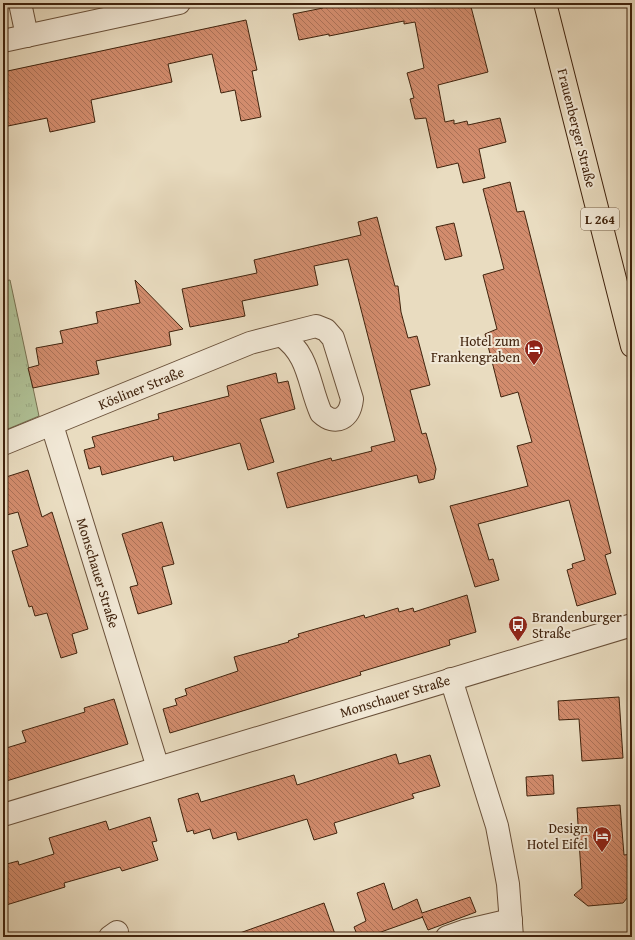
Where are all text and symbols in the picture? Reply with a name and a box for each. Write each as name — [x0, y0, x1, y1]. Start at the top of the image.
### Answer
street label: Frauenberger Straße — [553, 66, 602, 190]
road number: L 264 — [581, 208, 619, 230]
place label: Hotel zum Frankengraben — [431, 331, 521, 367]
hotel icon: Hotel zum Frankengraben — [523, 338, 545, 366]
street label: Kösliner Straße — [95, 362, 187, 414]
street label: Monschauer Straße — [72, 515, 124, 631]
place label: Brandenburger Straße — [532, 607, 622, 643]
bus stop icon: Brandenburger Straße — [507, 614, 529, 642]
street label: Monschauer Straße — [337, 670, 453, 722]
place label: Design Hotel Eifel — [527, 818, 588, 854]
hotel icon: Design Hotel Eifel — [591, 825, 613, 853]

